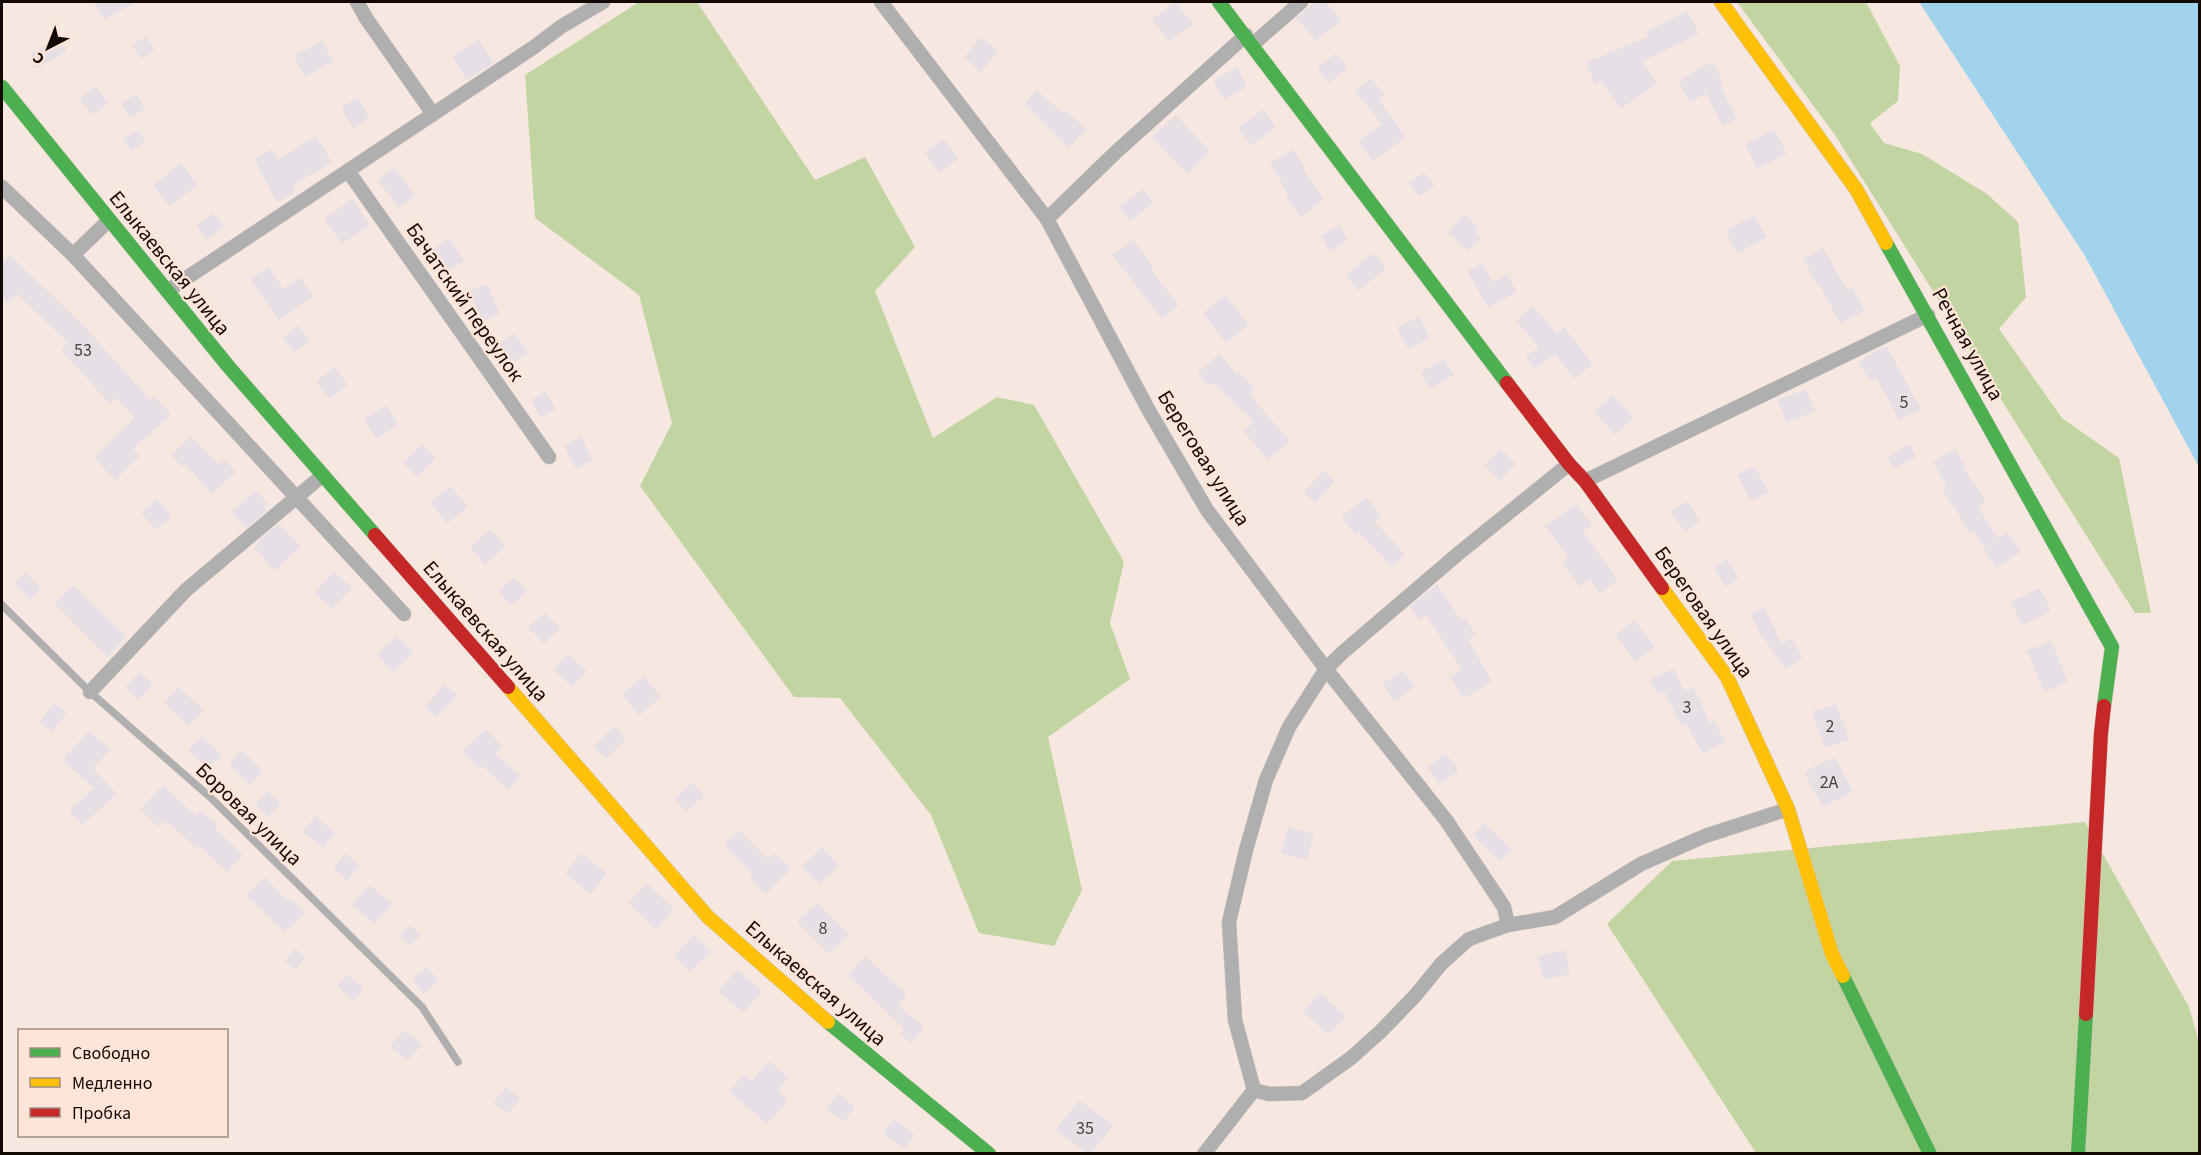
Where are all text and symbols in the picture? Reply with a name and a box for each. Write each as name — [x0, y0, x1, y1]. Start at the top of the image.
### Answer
north arrow — [18, 18, 78, 78]
text: С — [28, 47, 49, 70]
street label: Елыкаевская улица — [102, 184, 238, 342]
street label: Бачатский переулок — [399, 216, 532, 388]
street label: Речная улица — [1925, 282, 2011, 406]
house number: 53 — [74, 338, 92, 363]
street label: Береговая улица — [1150, 384, 1258, 532]
house number: 5 — [1900, 390, 1909, 415]
street label: Береговая улица — [1647, 540, 1761, 684]
street label: Елыкаевская улица — [416, 554, 556, 708]
house number: 3 — [1683, 695, 1692, 720]
house number: 2 — [1826, 714, 1835, 739]
street label: Боровая улица — [189, 755, 309, 873]
house number: 2А — [1820, 770, 1839, 795]
street label: Елыкаевская улица — [739, 913, 893, 1053]
house number: 8 — [819, 916, 828, 941]
legend — [18, 1029, 228, 1137]
text: Свободно — [72, 1041, 150, 1066]
text: Медленно — [72, 1071, 152, 1096]
text: Пробка — [72, 1101, 131, 1126]
house number: 35 — [1076, 1116, 1094, 1141]

